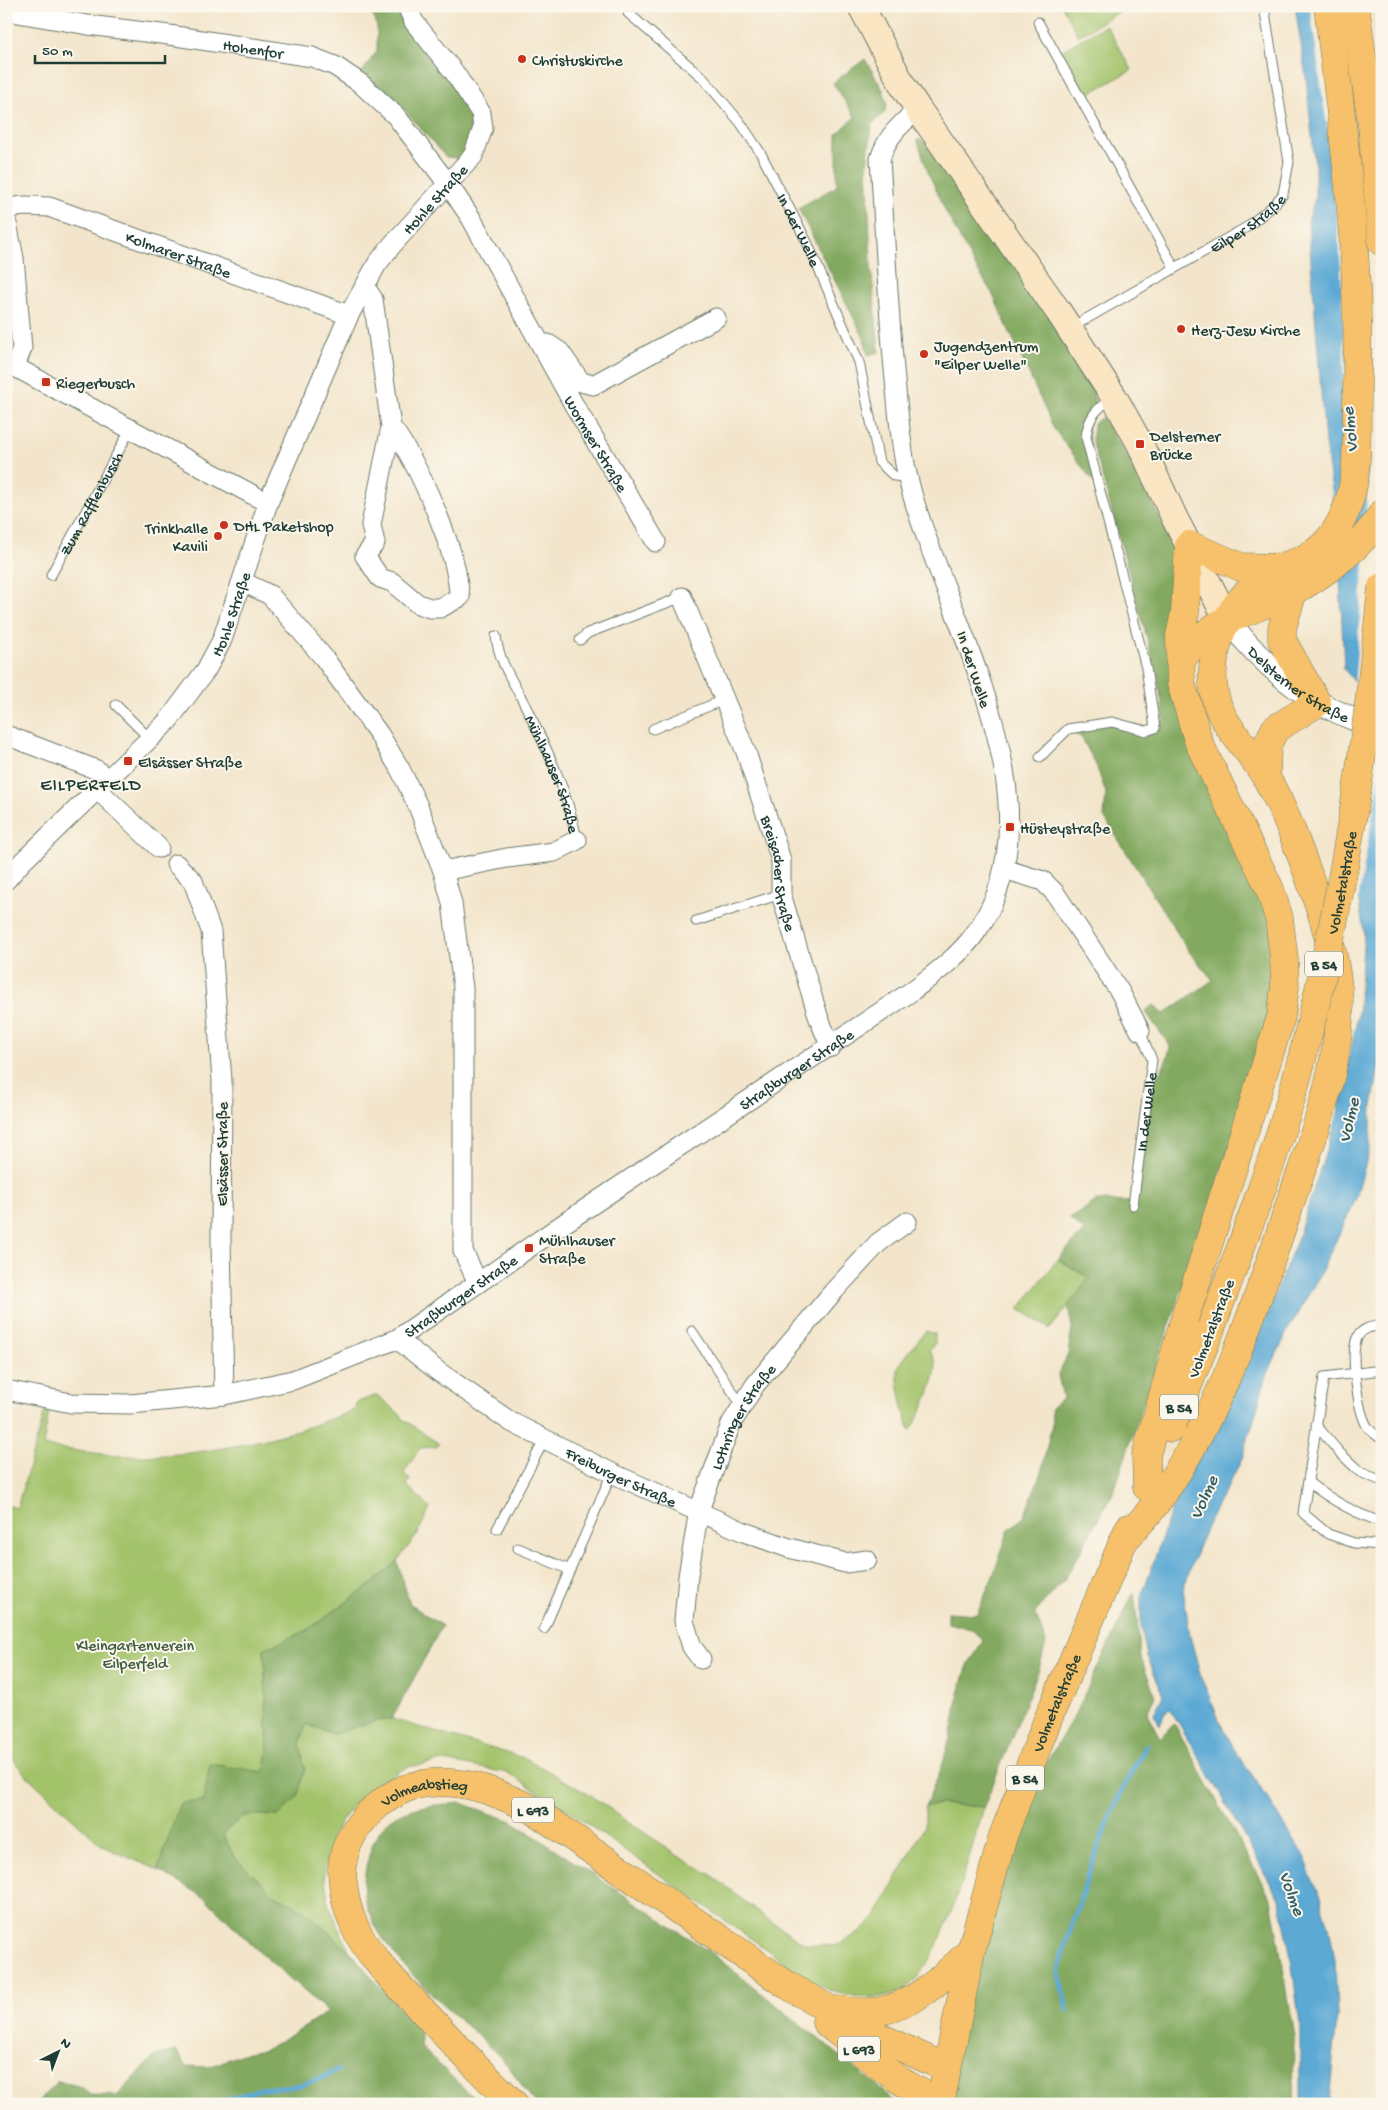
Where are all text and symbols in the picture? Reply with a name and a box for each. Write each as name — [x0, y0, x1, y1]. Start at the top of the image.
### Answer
scale bar — [35, 32, 165, 64]
street label: Hohenfor — [221, 37, 285, 66]
text: 50 m — [42, 43, 73, 61]
marker: Christuskirche — [516, 53, 528, 65]
place label: Christuskirche — [532, 53, 624, 72]
street label: Hohle Straße — [400, 161, 474, 240]
street label: In der Welle — [770, 191, 823, 271]
street label: Eilper Straße — [1207, 191, 1292, 259]
street label: Kolmarer Straße — [122, 229, 234, 285]
marker: Herz-Jesu Kirche — [1175, 323, 1187, 335]
place label: Herz-Jesu Kirche — [1191, 323, 1301, 342]
place label: Jugendzentrum "Eilper Welle" — [934, 339, 1039, 376]
marker: Jugendzentrum "Eilper Welle" — [918, 348, 930, 360]
marker: Riegerbusch — [40, 376, 52, 388]
place label: Riegerbusch — [56, 376, 135, 395]
street label: Wormser Straße — [558, 393, 630, 497]
water label: Volme — [1339, 405, 1364, 453]
place label: Delsterner Brücke — [1149, 429, 1221, 466]
marker: Delsterner Brücke — [1134, 438, 1146, 450]
street label: Zum Rafflenbusch — [57, 449, 129, 560]
marker: DHL Paketshop — [218, 519, 230, 531]
place label: DHL Paketshop — [233, 519, 334, 538]
place label: Trinkhalle Kavili — [144, 521, 209, 558]
marker: Trinkhalle Kavili — [212, 530, 224, 542]
street label: Hohle Straße — [209, 570, 257, 661]
street label: In der Welle — [950, 629, 993, 712]
street label: Delsterner Straße — [1241, 643, 1352, 729]
street label: Mühlhauser Straße — [519, 713, 582, 836]
marker: Elsässer Straße — [122, 755, 134, 767]
place label: Elsässer Straße — [138, 755, 243, 774]
district label: EILPERFELD — [40, 776, 142, 797]
street label: Breisacher Straße — [754, 813, 798, 935]
marker: Hüsteystraße — [1004, 821, 1016, 833]
place label: Hüsteystraße — [1020, 821, 1111, 840]
street label: Volmetalstraße — [1325, 829, 1363, 937]
road number: B 54 — [1305, 952, 1343, 976]
street label: Straßburger Straße — [737, 1026, 859, 1116]
street label: In der Welle — [1134, 1071, 1163, 1153]
water label: Volme — [1335, 1095, 1366, 1145]
street label: Elsässer Straße — [215, 1101, 234, 1206]
place label: Mühlhauser Straße — [539, 1233, 616, 1270]
marker: Mühlhauser Straße — [523, 1242, 535, 1254]
street label: Straßburger Straße — [402, 1252, 523, 1344]
street label: Volmetalstraße — [1185, 1277, 1241, 1382]
street label: Lothringer Straße — [709, 1361, 782, 1473]
road number: B 54 — [1160, 1394, 1198, 1420]
street label: Freiburger Straße — [560, 1444, 679, 1514]
water label: Volme — [1186, 1472, 1224, 1523]
park label: Kleingartenverein Eilperfeld — [76, 1638, 194, 1675]
street label: Volmetalstraße — [1030, 1651, 1088, 1756]
road number: B 54 — [1006, 1766, 1044, 1790]
street label: Volmeabstieg — [377, 1776, 469, 1813]
road number: L 693 — [512, 1798, 554, 1822]
water label: Volme — [1273, 1869, 1309, 1919]
north arrow — [32, 2028, 82, 2078]
text: N — [56, 2035, 74, 2054]
road number: L 693 — [838, 2036, 880, 2062]

